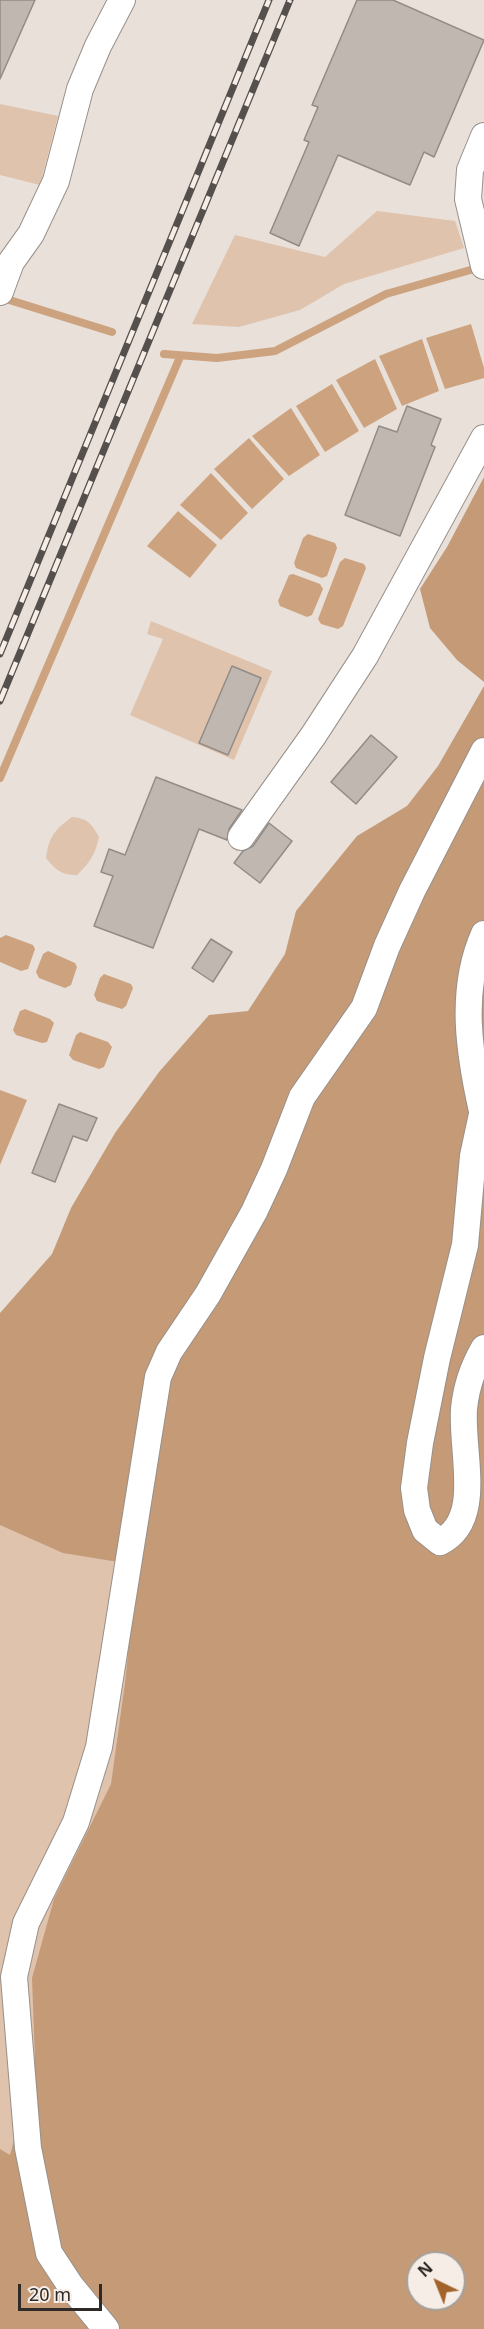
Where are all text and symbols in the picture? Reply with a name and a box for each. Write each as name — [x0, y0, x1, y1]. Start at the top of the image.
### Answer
north arrow — [406, 2251, 466, 2311]
text: N — [413, 2257, 437, 2282]
scale bar — [21, 2272, 105, 2310]
text: 20 m — [29, 2282, 71, 2306]

